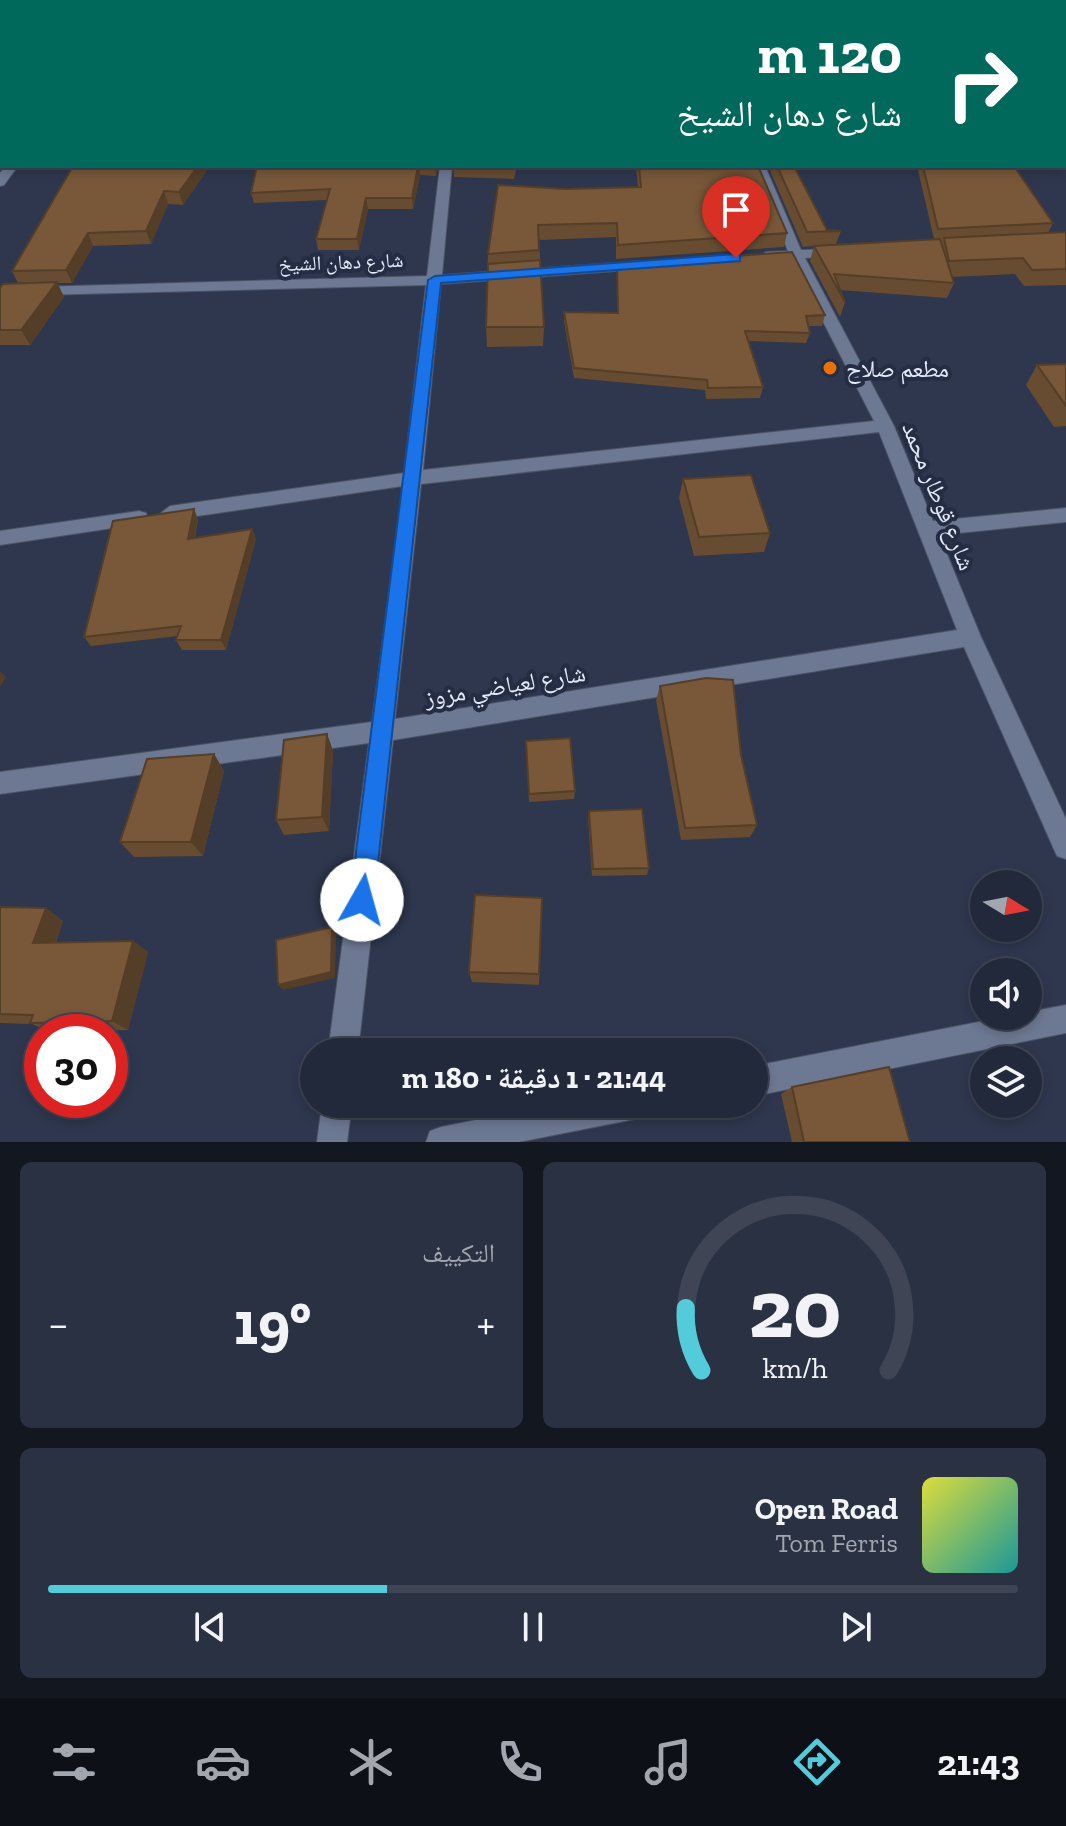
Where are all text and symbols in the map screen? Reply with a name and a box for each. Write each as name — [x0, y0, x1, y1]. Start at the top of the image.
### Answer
text: 120 m — [758, 20, 902, 87]
icon: right — [930, 32, 1034, 136]
text: شارع دهان الشيخ — [677, 92, 902, 135]
pin — [702, 176, 770, 258]
icon: arrive — [714, 188, 758, 232]
street label: شارع دهان الشيخ — [278, 248, 404, 277]
place label: مطعم صلاح — [846, 354, 949, 385]
marker: مطعم صلاح — [821, 359, 839, 377]
street label: شارع قوطار محمد — [895, 418, 982, 575]
street label: شارع لعياضي مزوز — [421, 658, 588, 717]
position arrow — [320, 858, 404, 942]
north arrow — [970, 870, 1042, 942]
map controls — [970, 870, 1042, 1118]
button: sound — [970, 958, 1042, 1030]
speed limit sign: 30 — [24, 1014, 128, 1118]
button: layers — [970, 1046, 1042, 1118]
text: 21:44 · 1 دقيقة · 180 m — [402, 1060, 666, 1096]
text: التكييف — [422, 1237, 495, 1269]
text: 20 — [748, 1258, 841, 1358]
text: 19° — [234, 1287, 311, 1359]
text: − — [48, 1297, 69, 1350]
text: + — [476, 1297, 495, 1350]
text: km/h — [762, 1351, 827, 1385]
text: Open Road — [755, 1491, 898, 1527]
text: Tom Ferris — [775, 1527, 898, 1559]
icon: previous — [188, 1605, 232, 1649]
icon: pause — [511, 1605, 555, 1649]
icon: next — [834, 1605, 878, 1649]
icon: filters — [46, 1734, 102, 1790]
icon: car — [195, 1734, 251, 1790]
icon: climate — [343, 1734, 399, 1790]
icon: phone — [492, 1734, 548, 1790]
icon: music — [640, 1734, 696, 1790]
icon: directions — [789, 1734, 845, 1790]
text: 21:43 — [937, 1741, 1020, 1784]

